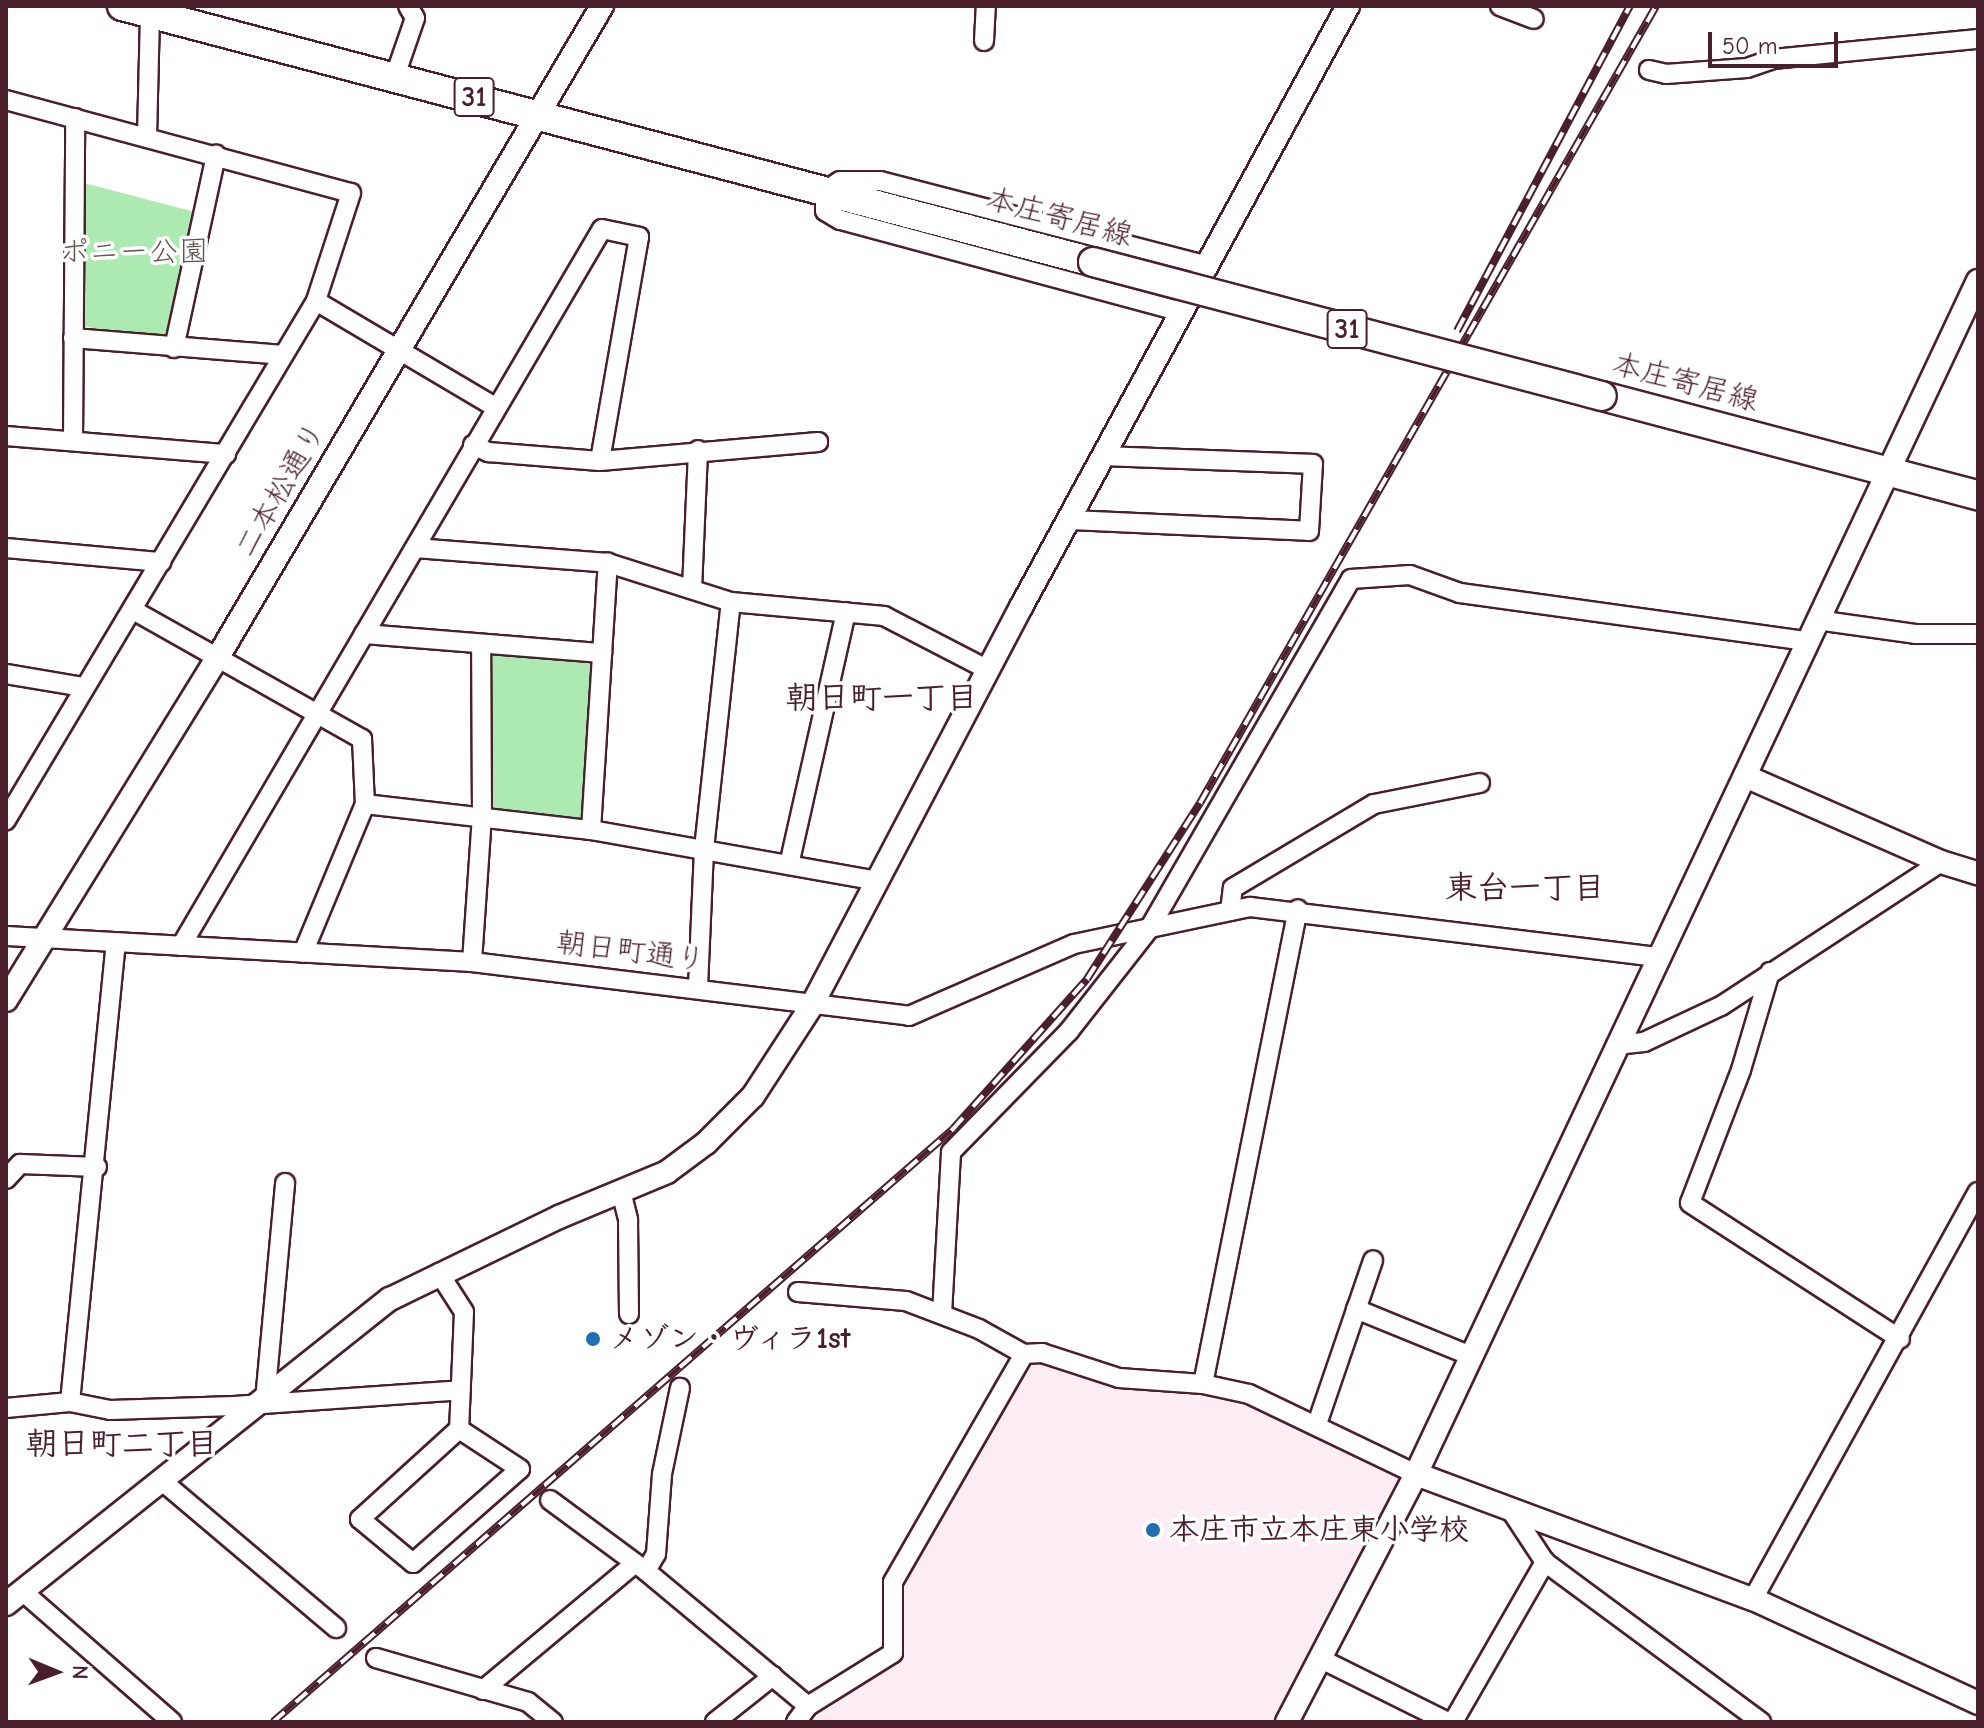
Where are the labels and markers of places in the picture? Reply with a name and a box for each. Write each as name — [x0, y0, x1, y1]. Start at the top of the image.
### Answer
place label: メゾン・ヴィラ1st — [609, 1321, 853, 1357]
marker: メゾン・ヴィラ1st — [584, 1330, 602, 1348]
place label: 本庄市立本庄東小学校 — [1169, 1512, 1469, 1548]
marker: 本庄市立本庄東小学校 — [1144, 1521, 1162, 1539]

